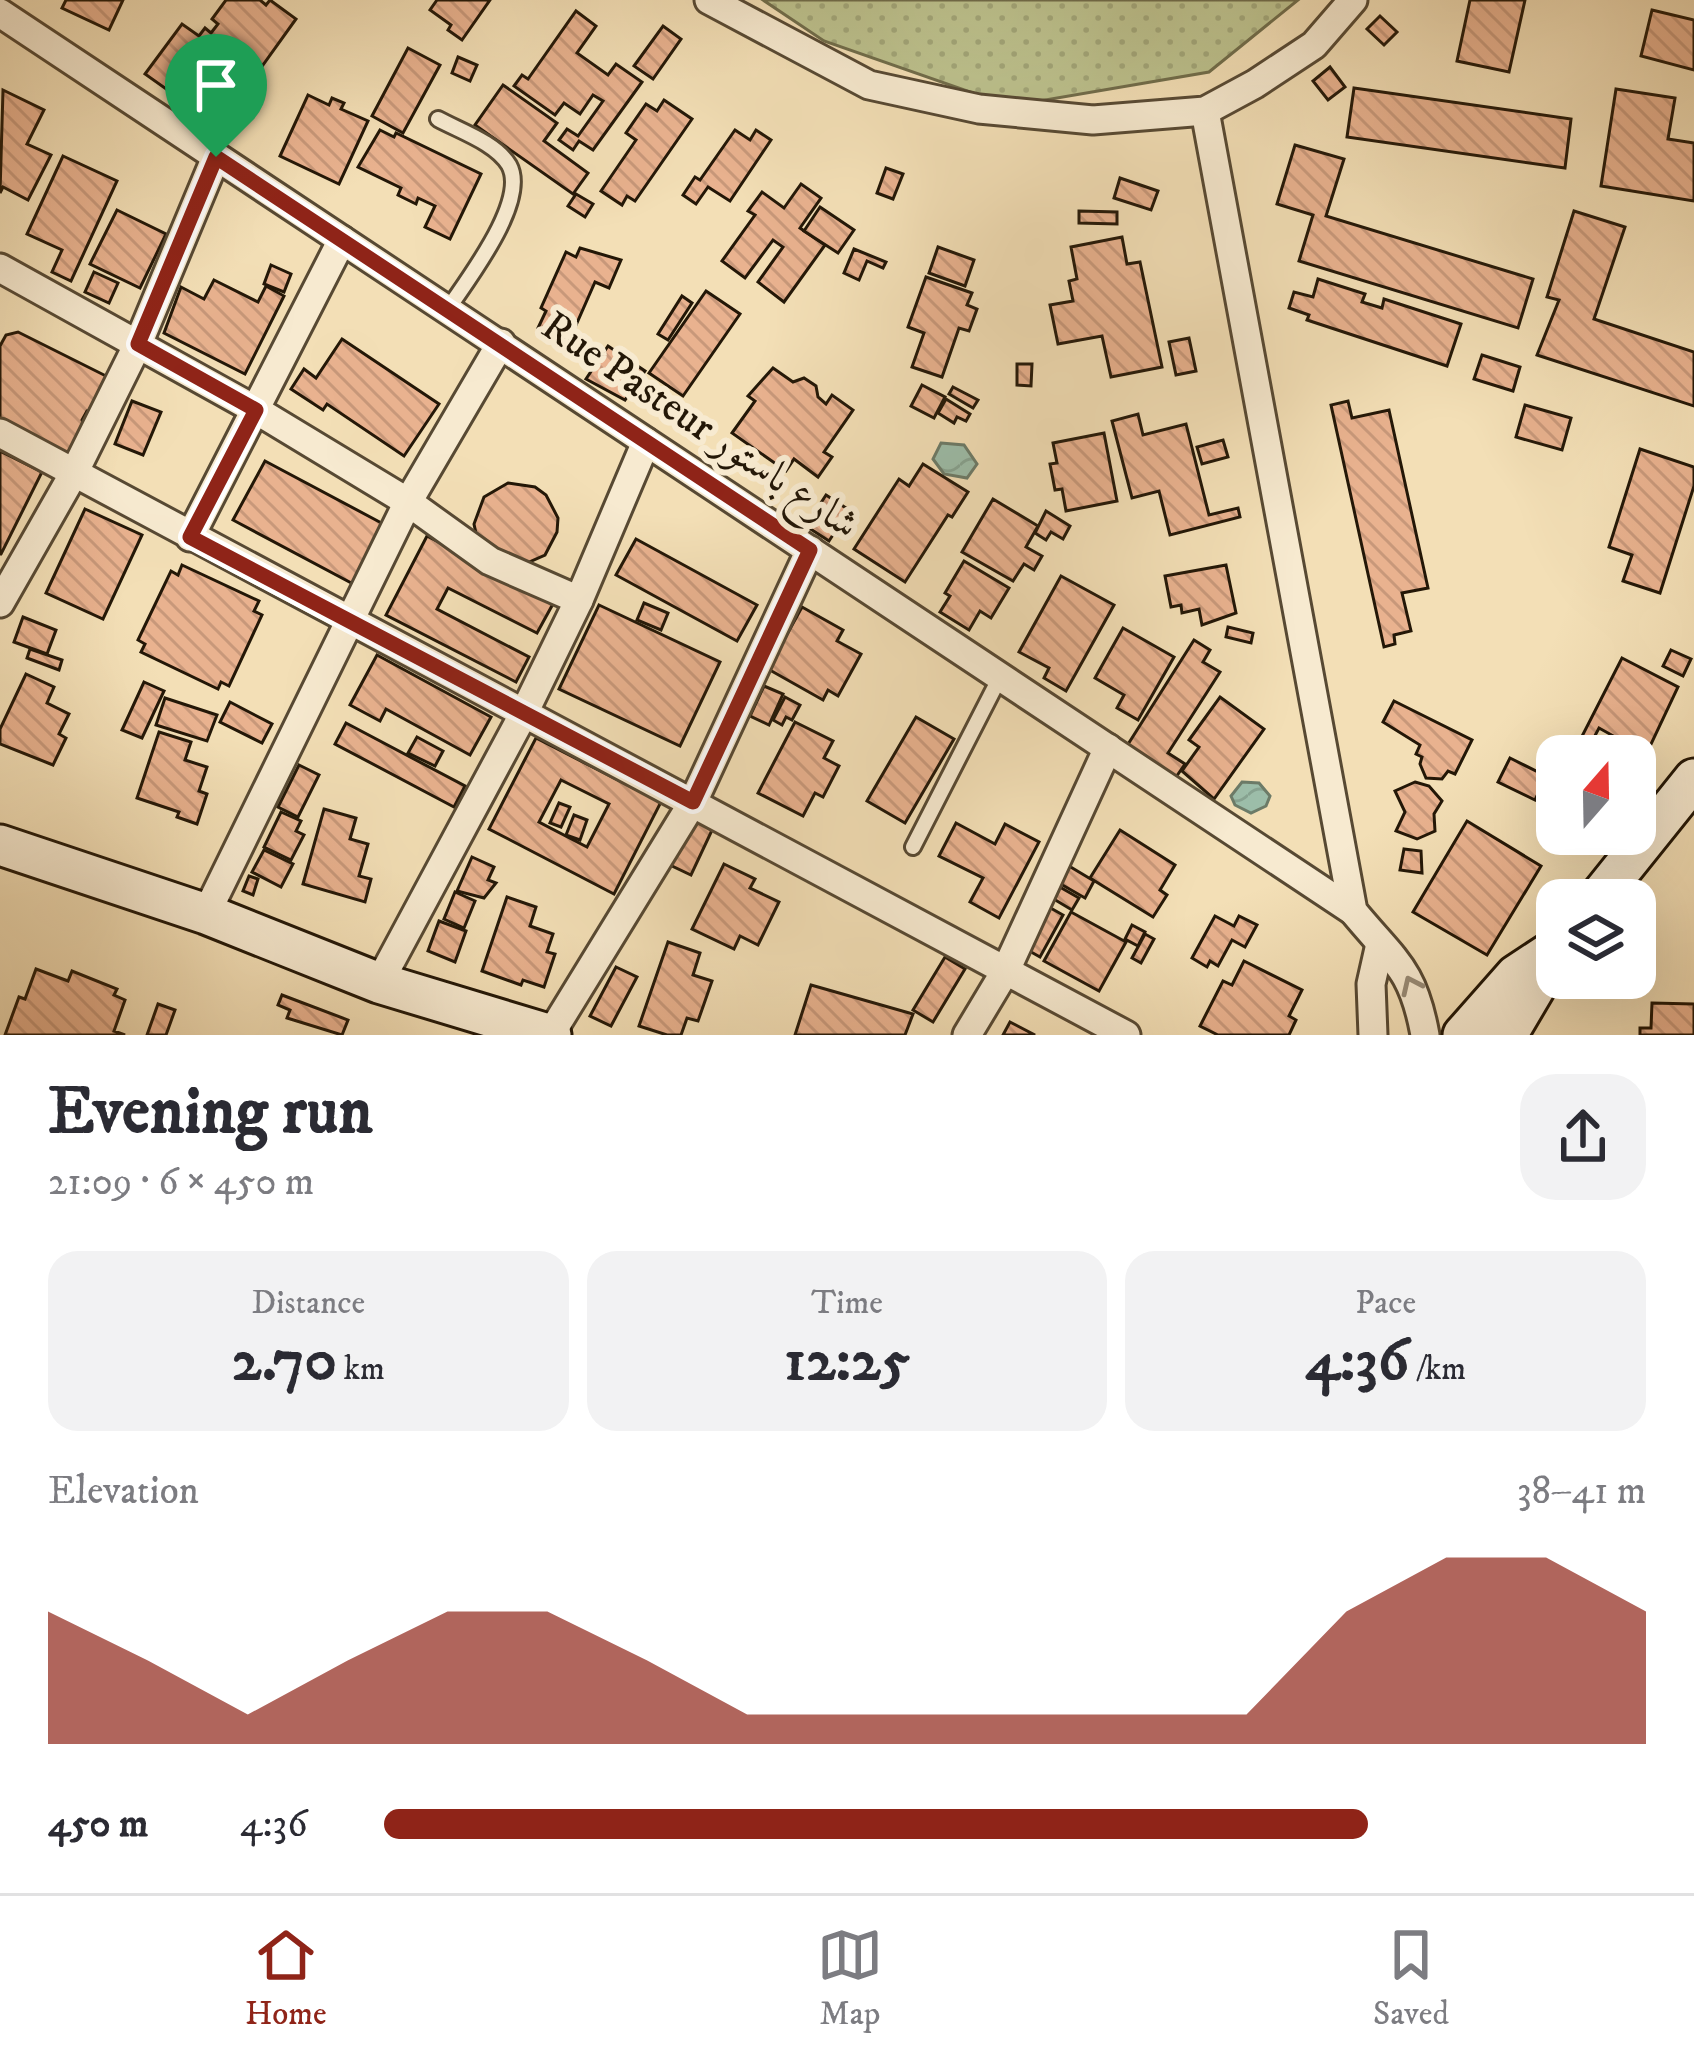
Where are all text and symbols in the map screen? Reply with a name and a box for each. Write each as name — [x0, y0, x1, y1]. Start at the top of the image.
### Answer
pin — [165, 34, 267, 157]
icon: arrive — [183, 52, 249, 118]
street label: Rue Pasteur شارع باستور — [528, 301, 869, 557]
north arrow — [1536, 735, 1656, 855]
map controls — [1536, 735, 1656, 999]
button: layers — [1536, 879, 1656, 999]
one-way arrow — [1401, 976, 1425, 997]
text: Evening run — [48, 1072, 373, 1154]
button: share — [1520, 1074, 1646, 1200]
text: 21:09 · 6 × 450 m — [48, 1158, 314, 1207]
text: Distance — [251, 1283, 365, 1324]
text: Time — [811, 1283, 883, 1324]
text: Pace — [1355, 1283, 1416, 1324]
text: 2.70 — [232, 1324, 337, 1399]
text: 12:25 — [784, 1324, 910, 1399]
text: 4:36 — [1305, 1324, 1409, 1399]
text: km — [337, 1349, 385, 1390]
text: /km — [1409, 1349, 1466, 1390]
text: Elevation — [48, 1467, 199, 1516]
text: 38–41 m — [1517, 1467, 1646, 1516]
text: 450 m — [48, 1800, 148, 1849]
text: 4:36 — [240, 1800, 307, 1849]
tab: Home — [245, 1922, 327, 2035]
tab: Map — [817, 1922, 883, 2035]
tab: Saved — [1373, 1922, 1449, 2035]

